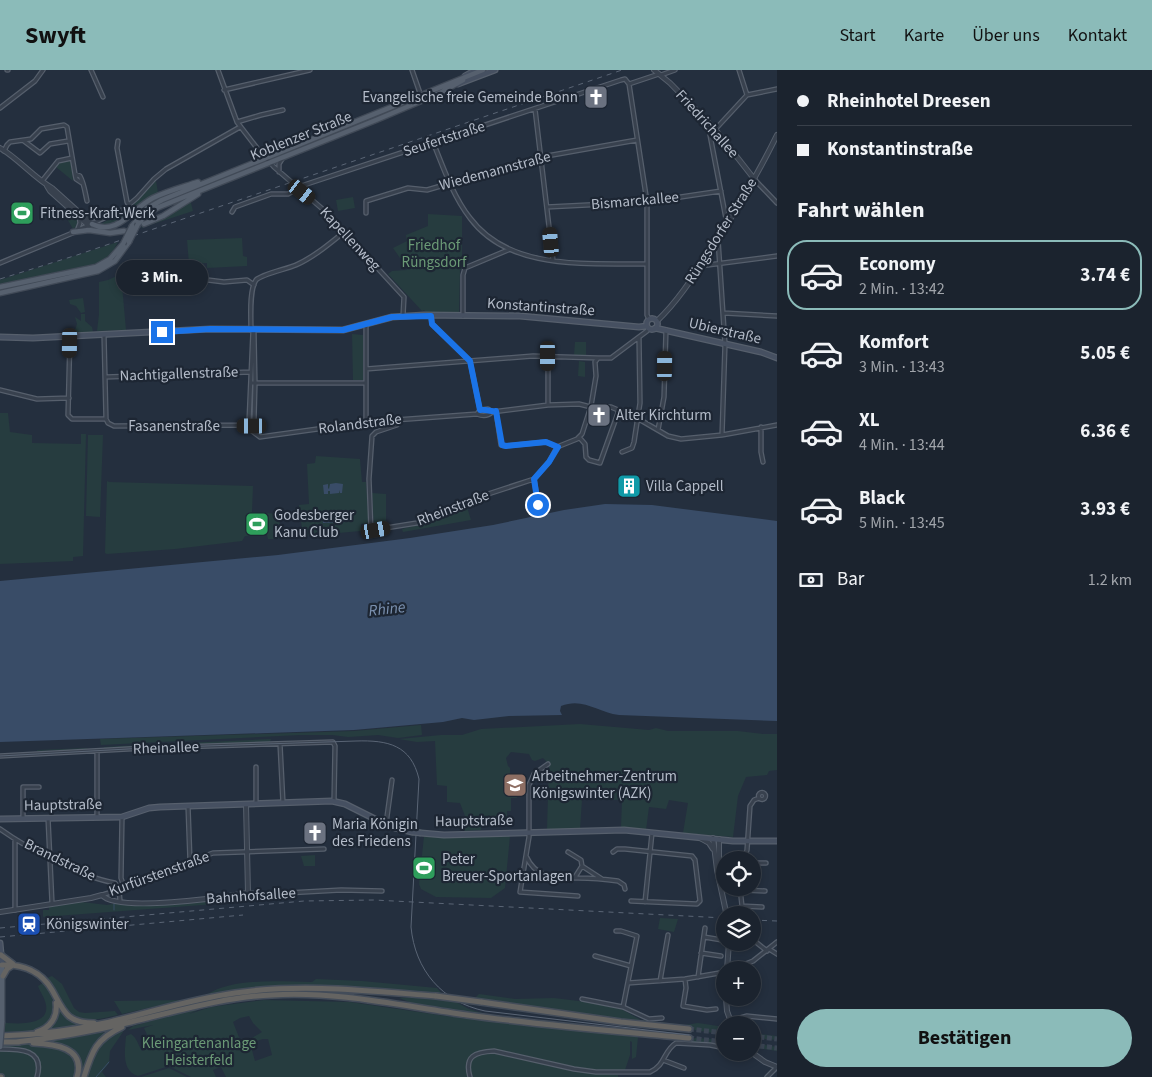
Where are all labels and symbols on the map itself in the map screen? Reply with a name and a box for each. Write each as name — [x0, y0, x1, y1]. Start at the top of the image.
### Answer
church icon: Evangelische freie Gemeinde Bonn — [583, 84, 609, 110]
street label: Friedrichallee — [671, 85, 743, 163]
place label: Evangelische freie Gemeinde Bonn — [362, 87, 578, 108]
street label: Koblenzer Straße — [247, 106, 355, 166]
street label: Seufertstraße — [400, 116, 488, 162]
street label: Wiedemannstraße — [437, 146, 553, 196]
street label: Rüngsdorfer Straße — [680, 174, 762, 288]
car — [285, 177, 318, 207]
street label: Bismarckallee — [590, 187, 680, 215]
sports icon: Fitness-Kraft-Werk — [9, 200, 35, 226]
street label: Kapellenweg — [315, 202, 386, 276]
place label: Fitness-Kraft-Werk — [40, 203, 156, 224]
car — [542, 226, 559, 258]
park label: Friedhof Rüngsdorf — [402, 235, 467, 273]
callout: 3 Min. — [116, 260, 208, 294]
street label: Konstantinstraße — [486, 293, 596, 321]
street label: Ubierstraße — [687, 312, 763, 350]
route end — [151, 321, 173, 343]
car — [62, 328, 77, 358]
car — [540, 341, 555, 371]
car — [657, 351, 672, 381]
street label: Nachtigallenstraße — [119, 361, 239, 387]
church icon: Alter Kirchturm — [586, 402, 612, 428]
place label: Alter Kirchturm — [616, 405, 712, 426]
street label: Rolandstraße — [317, 408, 403, 440]
street label: Fasanenstraße — [128, 416, 220, 437]
car — [237, 419, 267, 434]
building icon: Villa Cappell — [616, 473, 642, 499]
place label: Villa Cappell — [646, 476, 724, 497]
street label: Rheinstraße — [414, 485, 492, 531]
route start — [527, 494, 549, 516]
place label: Godesberger Kanu Club — [274, 505, 355, 543]
sports icon: Godesberger Kanu Club — [244, 511, 270, 537]
car — [359, 520, 392, 540]
water label: Rhine — [367, 596, 407, 622]
street label: Rheinallee — [133, 736, 199, 760]
place label: Arbeitnehmer-Zentrum Königswinter (AZK) — [532, 766, 677, 804]
school or university icon: Arbeitnehmer-Zentrum Königswinter (AZK) — [502, 772, 528, 798]
street label: Hauptstraße — [24, 794, 102, 816]
street label: Hauptstraße — [435, 810, 513, 832]
place label: Maria Königin des Friedens — [332, 814, 418, 852]
church icon: Maria Königin des Friedens — [302, 820, 328, 846]
street label: Brandstraße — [21, 834, 99, 886]
street label: Kurfürstenstraße — [106, 846, 212, 902]
place label: Peter Breuer-Sportanlagen — [442, 849, 573, 887]
sports icon: Peter Breuer-Sportanlagen — [411, 855, 437, 881]
street label: Bahnhofsallee — [206, 882, 296, 910]
station icon: Königswinter — [16, 911, 42, 937]
place label: Königswinter — [46, 914, 129, 935]
park label: Kleingartenanlage Heisterfeld — [142, 1033, 256, 1071]

